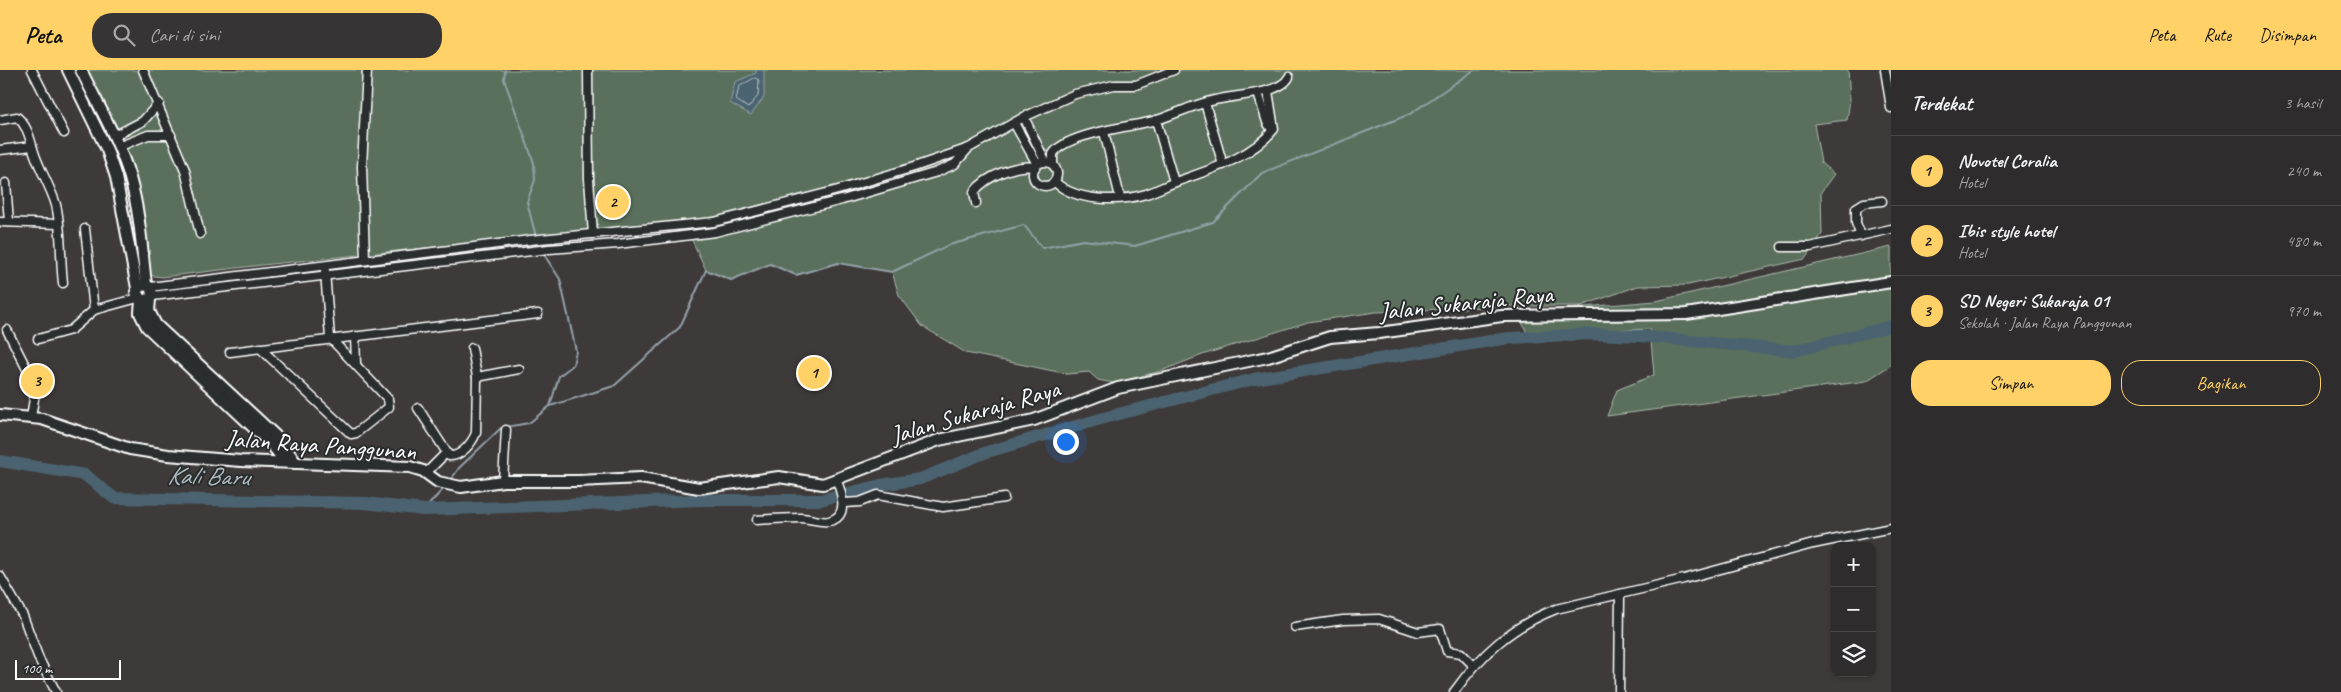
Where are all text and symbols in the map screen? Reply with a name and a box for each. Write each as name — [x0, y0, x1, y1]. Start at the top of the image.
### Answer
search box — [92, 13, 442, 58]
text: Peta — [25, 20, 62, 50]
icon: search — [110, 21, 138, 49]
text: Cari di sini — [150, 23, 220, 47]
text: Peta — [2149, 24, 2176, 46]
text: Rute — [2204, 24, 2231, 46]
text: Disimpan — [2259, 24, 2316, 46]
text: Terdekat — [1911, 90, 1972, 116]
text: 3 hasil — [2284, 93, 2321, 113]
text: Novotel Coralia — [1958, 149, 2057, 173]
text: 1 — [1923, 161, 1931, 181]
text: 240 m — [2287, 161, 2321, 181]
text: Hotel — [1958, 173, 1986, 193]
pin: 2 — [597, 183, 629, 221]
text: Ibis style hotel — [1958, 219, 2055, 243]
text: 2 — [1923, 231, 1931, 251]
text: 480 m — [2287, 231, 2321, 251]
text: Hotel — [1958, 243, 1986, 263]
street label: Jalan Sukaraja Raya — [1377, 278, 1556, 328]
text: SD Negeri Sukaraja 01 — [1958, 289, 2109, 313]
text: 3 — [1923, 301, 1931, 321]
text: 970 m — [2287, 301, 2321, 321]
text: Sekolah · Jalan Raya Panggunan — [1958, 313, 2131, 333]
pin: 1 — [798, 354, 830, 392]
button: Simpan — [1911, 360, 2111, 406]
button: Bagikan — [2121, 360, 2321, 406]
pin: 3 — [21, 362, 53, 400]
street label: Jalan Sukaraja Raya — [886, 372, 1065, 452]
street label: Jalan Raya Panggunan — [224, 422, 418, 468]
your location — [1053, 429, 1079, 455]
water label: Kali Baru — [167, 459, 254, 493]
map controls — [1831, 542, 1876, 677]
button: + — [1831, 542, 1876, 587]
button: − — [1831, 587, 1876, 632]
button: layers — [1831, 632, 1876, 677]
scale bar — [15, 657, 121, 680]
text: 100 m — [22, 660, 52, 677]

